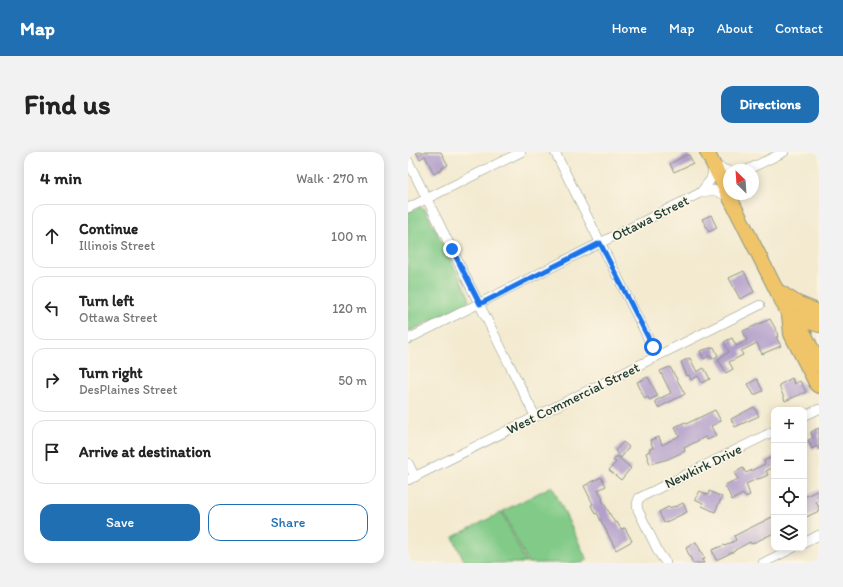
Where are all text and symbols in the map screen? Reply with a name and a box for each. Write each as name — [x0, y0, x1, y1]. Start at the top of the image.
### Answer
text: Map — [20, 17, 55, 40]
text: Home — [612, 20, 647, 37]
text: Map — [669, 20, 695, 37]
text: About — [717, 20, 753, 37]
text: Contact — [775, 20, 823, 37]
button: Directions — [721, 86, 819, 123]
text: Find us — [24, 87, 111, 121]
north arrow — [723, 164, 759, 200]
text: 4 min — [40, 168, 82, 188]
text: Walk · 270 m — [296, 171, 368, 186]
street label: Ottawa Street — [609, 192, 692, 245]
text: Continue — [79, 220, 138, 238]
icon: ahead — [41, 225, 63, 247]
text: 100 m — [331, 229, 367, 244]
text: Illinois Street — [79, 238, 155, 253]
route end — [443, 240, 461, 258]
text: Turn left — [79, 292, 134, 310]
icon: left — [41, 297, 63, 319]
text: 120 m — [332, 301, 367, 316]
text: Ottawa Street — [79, 310, 157, 325]
route start — [644, 338, 662, 356]
street label: West Commercial Street — [504, 359, 643, 438]
text: Turn right — [79, 364, 143, 382]
icon: right — [41, 369, 63, 391]
text: 50 m — [338, 373, 367, 388]
text: DesPlaines Street — [79, 382, 177, 397]
map controls — [771, 407, 807, 551]
button: + — [771, 407, 807, 443]
street label: Newkirk Drive — [662, 440, 745, 492]
icon: arrive — [41, 441, 63, 463]
text: Arrive at destination — [79, 443, 211, 461]
button: − — [771, 443, 807, 479]
button: locate — [771, 479, 807, 515]
button: Save — [40, 504, 200, 541]
button: Share — [208, 504, 368, 541]
button: layers — [771, 515, 807, 551]

